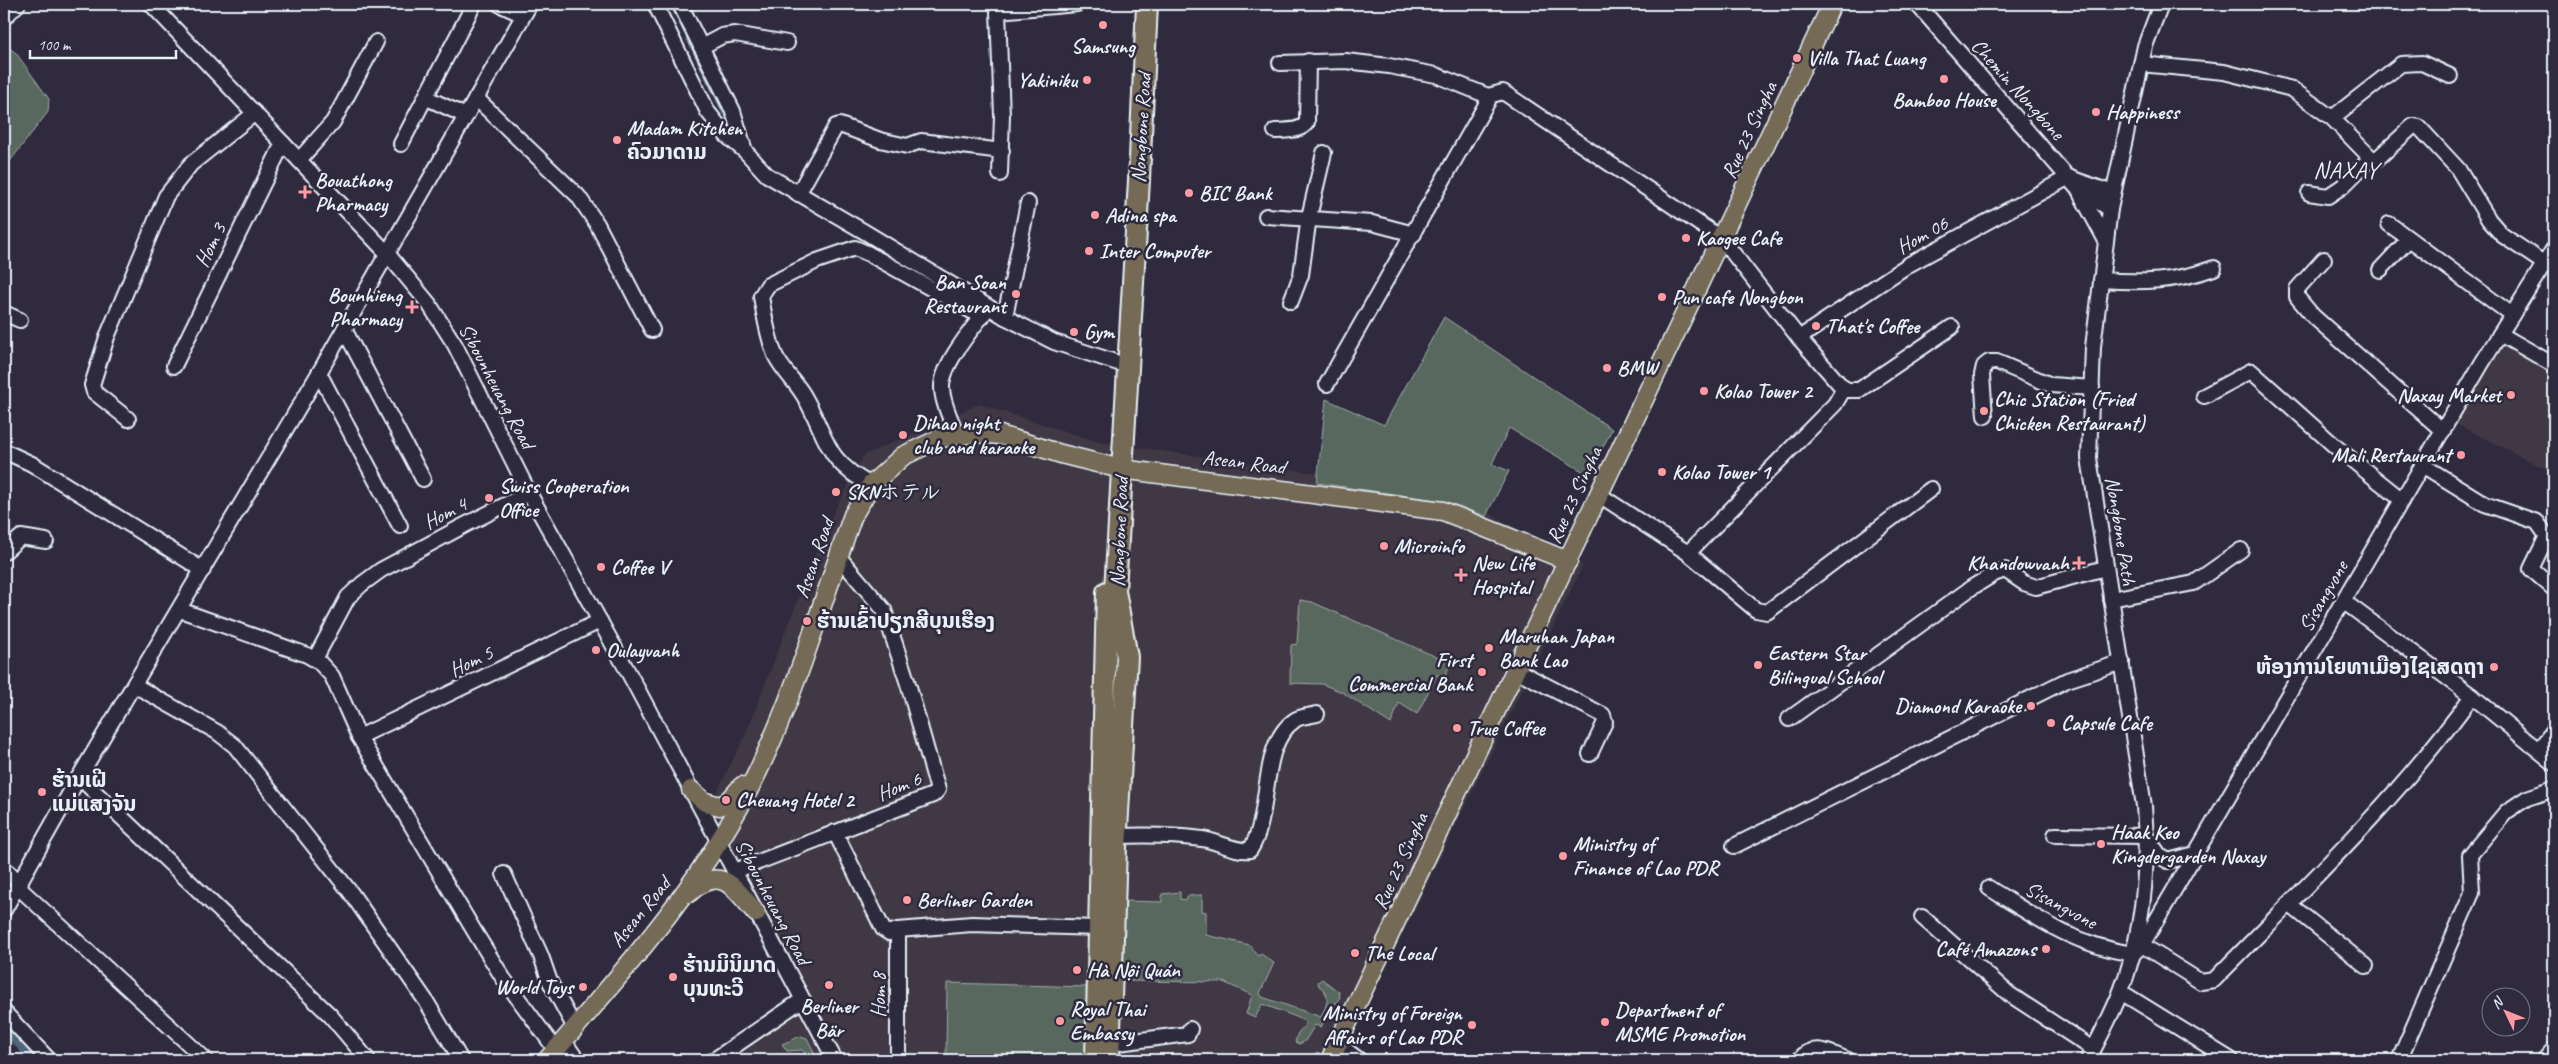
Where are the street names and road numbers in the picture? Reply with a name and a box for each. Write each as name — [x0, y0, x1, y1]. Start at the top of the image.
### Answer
street label: Chemin Nongbone — [1966, 33, 2071, 146]
street label: Nongbone Road — [1125, 69, 1157, 184]
street label: Rue 23 Singha — [1715, 76, 1783, 182]
street label: Hom 06 — [1892, 210, 1953, 260]
street label: Hom 3 — [188, 217, 232, 271]
street label: Sibounheuang Road — [453, 319, 542, 456]
street label: Rue 23 Singha — [1540, 441, 1608, 547]
street label: Asean Road — [1201, 444, 1290, 480]
street label: Nongbone Road — [1104, 473, 1134, 587]
street label: Nongbone Path — [2100, 475, 2142, 588]
street label: Hom 4 — [419, 490, 473, 535]
street label: Asean Road — [788, 512, 841, 602]
street label: Sisangvone — [2292, 554, 2355, 636]
street label: Hom 5 — [445, 639, 499, 683]
street label: Hom 6 — [873, 765, 925, 807]
street label: Rue 23 Singha — [1366, 807, 1434, 913]
street label: Sibounheuang Road — [729, 835, 818, 972]
street label: Asean Road — [604, 869, 678, 953]
street label: Sisangvone — [2021, 875, 2103, 936]
street label: Hom 8 — [865, 970, 891, 1018]

